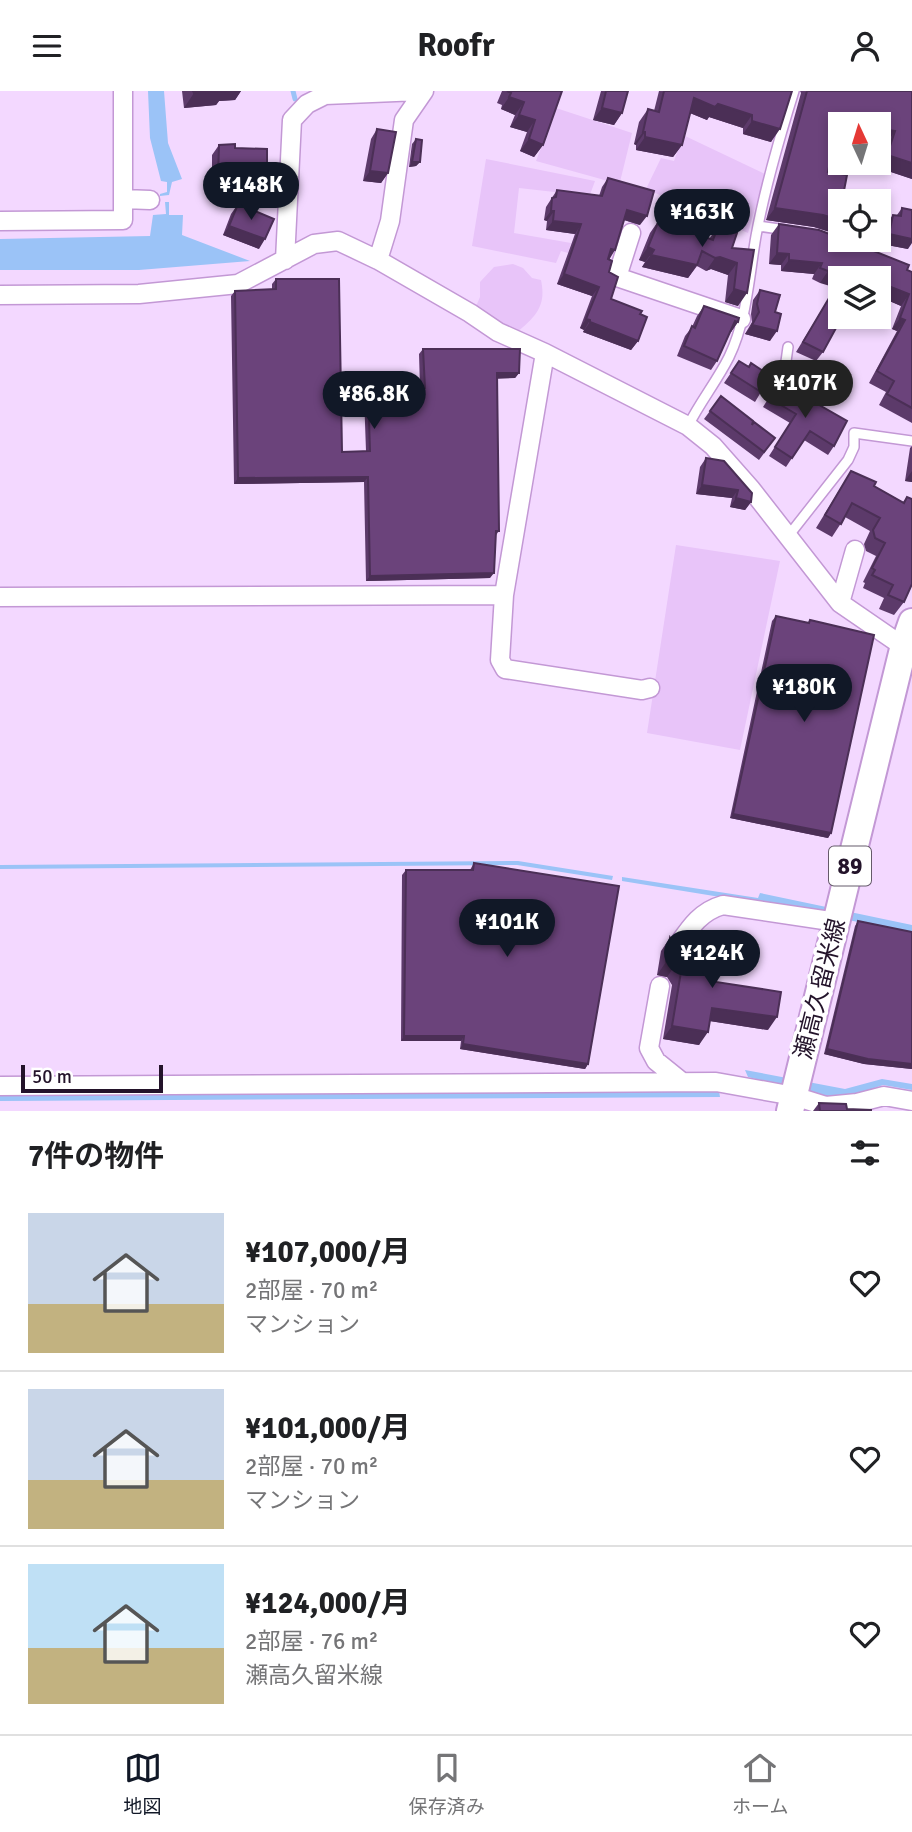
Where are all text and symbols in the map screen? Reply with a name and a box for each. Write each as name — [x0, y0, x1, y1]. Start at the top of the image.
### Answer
text: Roofr — [417, 26, 495, 65]
icon: menu — [28, 27, 66, 65]
icon: person — [846, 27, 884, 65]
north arrow — [828, 112, 891, 175]
map controls — [828, 112, 891, 329]
pin: ¥148K — [202, 163, 300, 222]
text: ¥148K — [219, 170, 283, 199]
button: locate — [828, 189, 891, 252]
pin: ¥163K — [653, 190, 751, 249]
text: ¥163K — [670, 197, 734, 226]
button: layers — [828, 266, 891, 329]
pin: ¥107K — [756, 361, 854, 420]
text: ¥107K — [773, 368, 837, 397]
pin: ¥86.8K — [317, 371, 431, 431]
text: ¥86.8K — [339, 379, 409, 408]
pin: ¥180K — [755, 665, 853, 724]
text: ¥180K — [772, 672, 836, 701]
road number: 89 — [829, 846, 871, 885]
pin: ¥101K — [458, 899, 556, 959]
text: ¥101K — [475, 907, 539, 936]
street label: 瀬高久留米線 — [788, 916, 852, 1062]
pin: ¥124K — [663, 930, 761, 990]
text: ¥124K — [680, 938, 744, 967]
scale bar — [21, 1062, 163, 1094]
text: 50 m — [32, 1065, 72, 1089]
icon: filters — [846, 1134, 884, 1172]
text: 7件の物件 — [28, 1138, 164, 1175]
text: ¥107,000/月 — [245, 1234, 411, 1271]
icon: home — [84, 1241, 168, 1325]
icon: heart — [846, 1264, 884, 1302]
text: 2部屋 · 70 m² — [245, 1276, 378, 1305]
text: マンション — [245, 1310, 360, 1339]
text: ¥101,000/月 — [245, 1410, 411, 1447]
icon: home — [84, 1417, 168, 1501]
icon: heart — [846, 1440, 884, 1478]
text: 2部屋 · 70 m² — [245, 1452, 378, 1481]
text: マンション — [245, 1486, 360, 1515]
text: ¥124,000/月 — [245, 1585, 411, 1622]
icon: home — [84, 1592, 168, 1676]
icon: heart — [846, 1615, 884, 1653]
text: 2部屋 · 76 m² — [245, 1627, 378, 1656]
text: 瀬高久留米線 — [245, 1661, 383, 1690]
tab: 地図 — [124, 1749, 162, 1819]
tab: 保存済み — [409, 1749, 485, 1819]
tab: ホーム — [732, 1749, 788, 1819]

